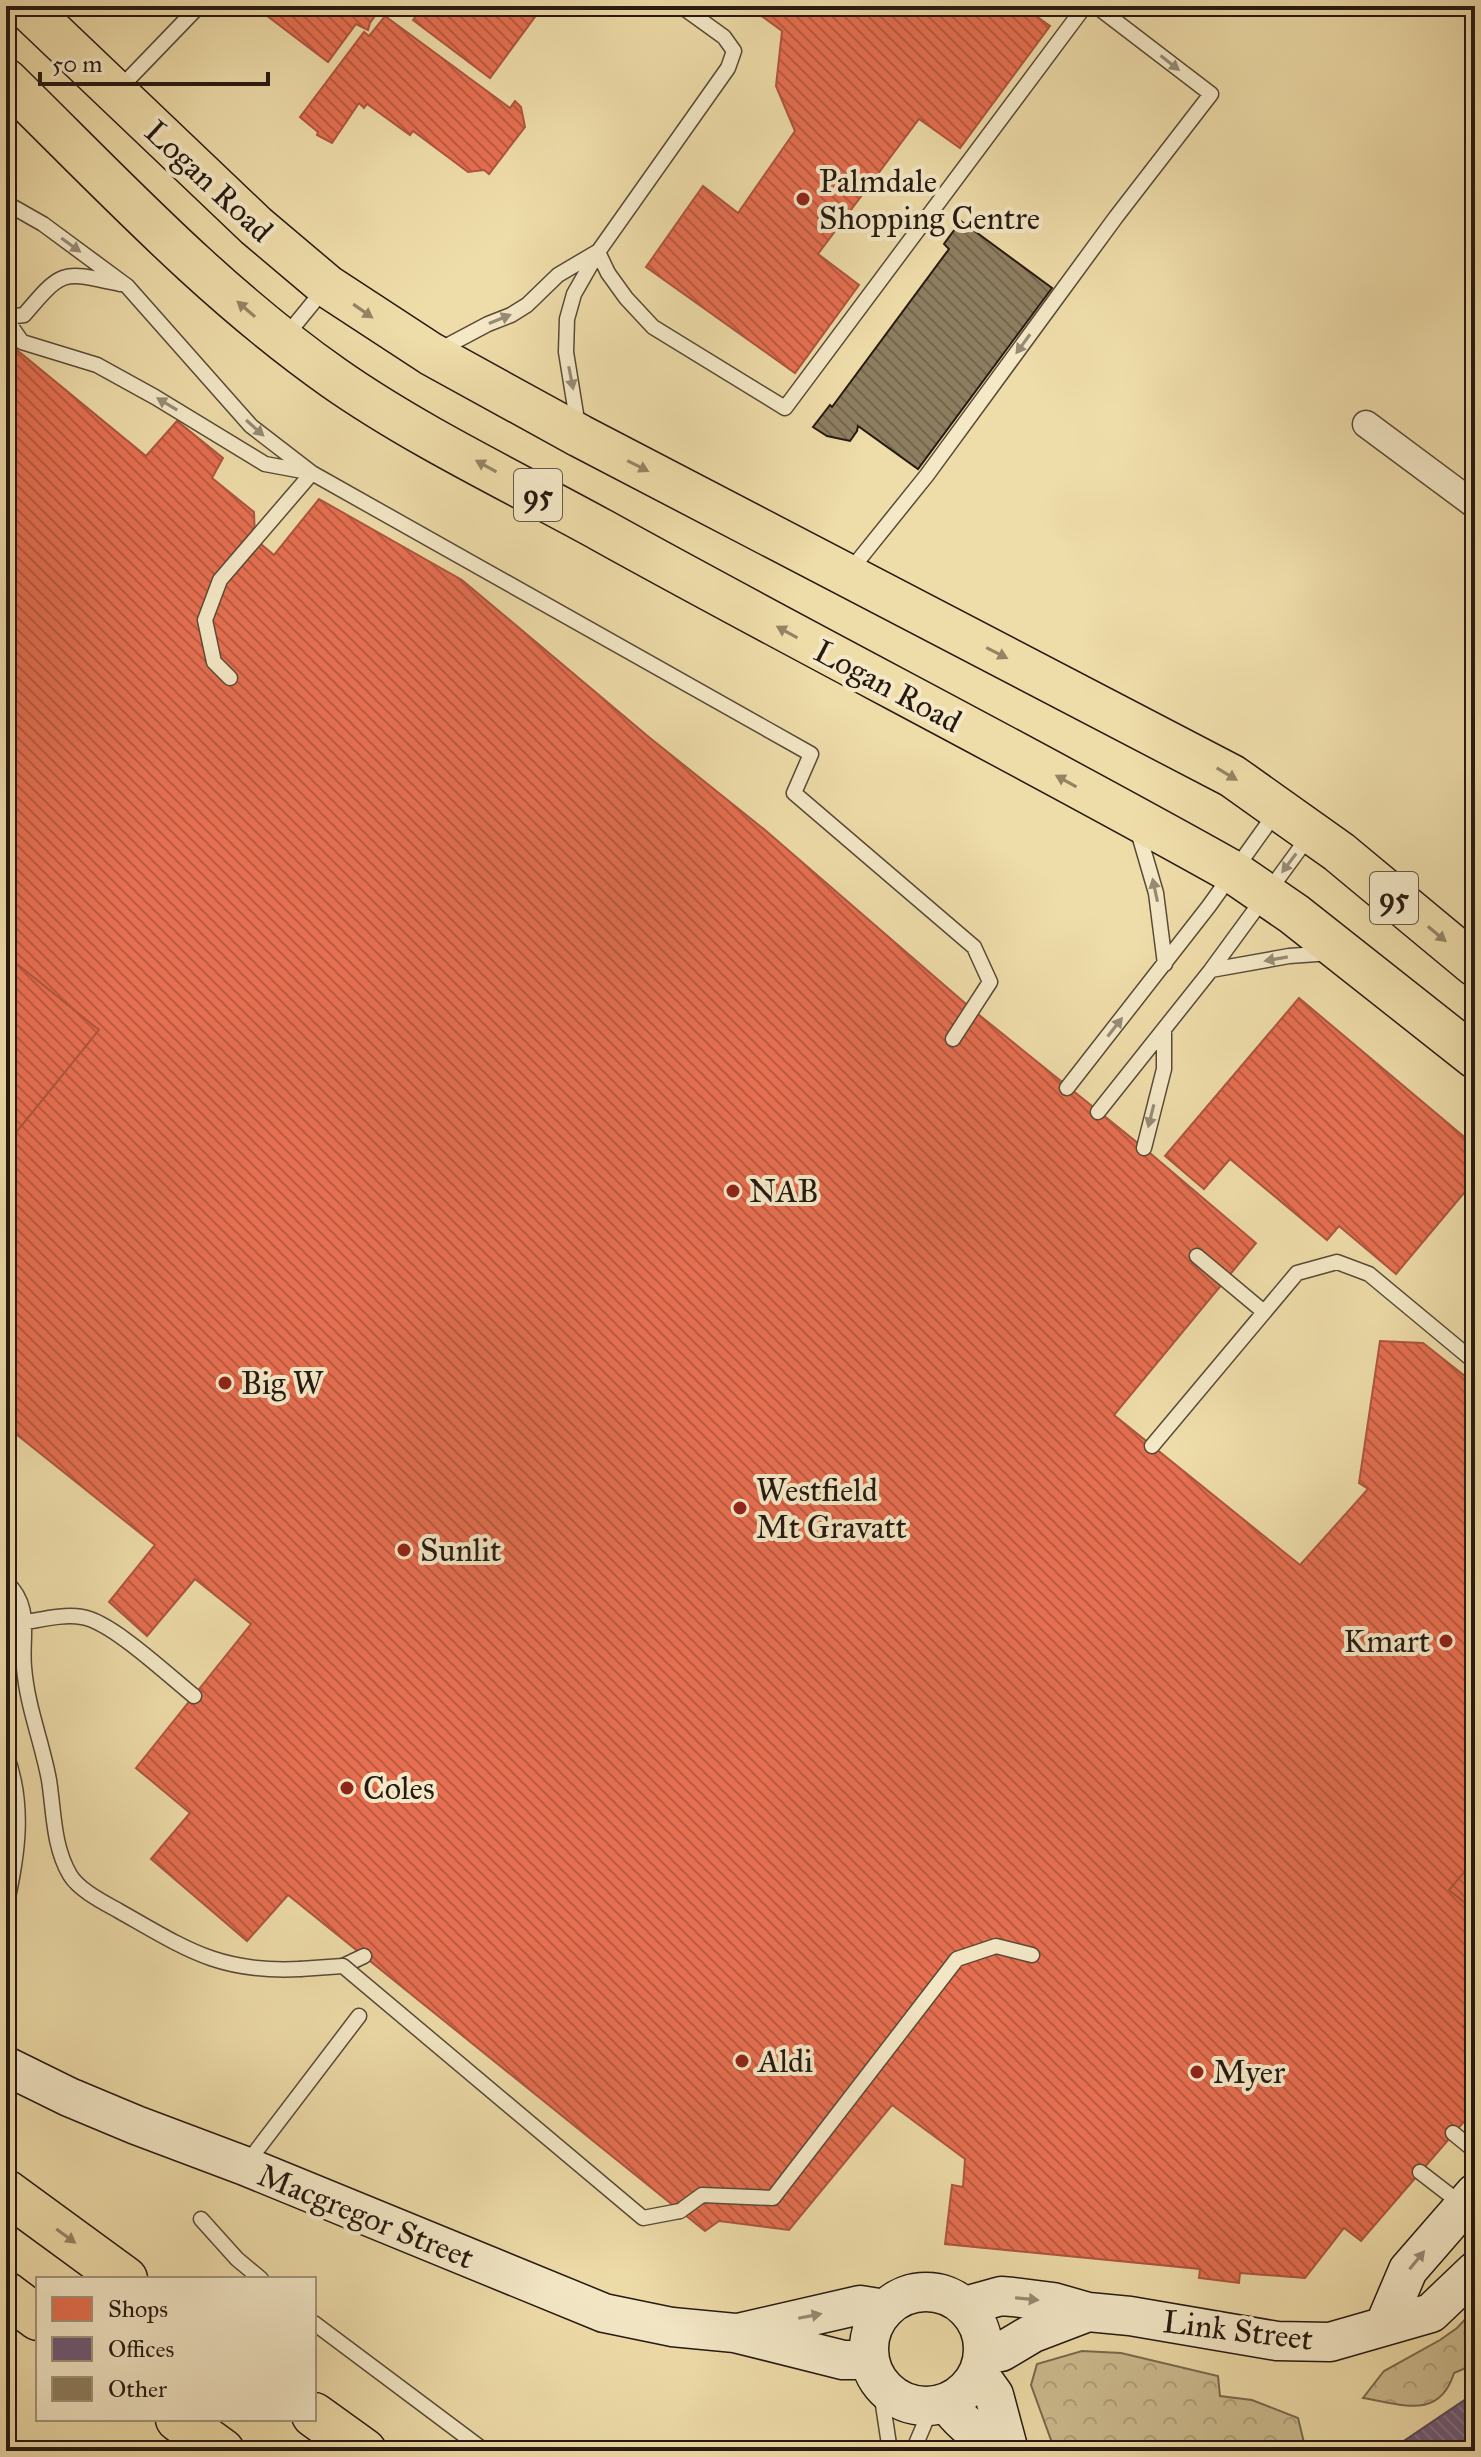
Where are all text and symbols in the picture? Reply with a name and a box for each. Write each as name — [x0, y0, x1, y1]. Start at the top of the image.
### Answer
scale bar — [40, 36, 268, 86]
text: 50 m — [52, 49, 102, 79]
one-way arrow — [1160, 54, 1180, 70]
street label: Logan Road — [137, 112, 281, 250]
place label: Palmdale Shopping Centre — [819, 162, 1040, 238]
marker: Palmdale Shopping Centre — [794, 190, 812, 208]
one-way arrow — [61, 237, 82, 252]
one-way arrow — [236, 301, 256, 318]
one-way arrow — [352, 303, 373, 318]
one-way arrow — [488, 313, 512, 326]
one-way arrow — [1016, 334, 1032, 354]
one-way arrow — [565, 366, 578, 391]
one-way arrow — [156, 398, 178, 412]
one-way arrow — [245, 418, 264, 436]
one-way arrow — [474, 460, 497, 473]
one-way arrow — [626, 460, 649, 473]
road number: 95 — [514, 469, 562, 521]
one-way arrow — [776, 625, 799, 639]
street label: Logan Road — [808, 631, 968, 741]
one-way arrow — [986, 646, 1009, 659]
one-way arrow — [1216, 767, 1238, 781]
one-way arrow — [1055, 775, 1077, 789]
one-way arrow — [1282, 852, 1297, 873]
road number: 95 — [1370, 872, 1418, 924]
one-way arrow — [1148, 878, 1161, 903]
one-way arrow — [1427, 925, 1447, 942]
one-way arrow — [1264, 953, 1289, 965]
one-way arrow — [1106, 1017, 1123, 1037]
one-way arrow — [1145, 1104, 1157, 1129]
place label: NAB — [749, 1172, 819, 1211]
marker: NAB — [724, 1182, 742, 1200]
place label: Big W — [241, 1364, 324, 1403]
marker: Big W — [216, 1374, 234, 1392]
place label: Westfield Mt Gravatt — [756, 1471, 907, 1547]
marker: Westfield Mt Gravatt — [731, 1499, 749, 1517]
place label: Sunlit — [420, 1531, 501, 1570]
marker: Sunlit — [395, 1541, 413, 1559]
place label: Kmart — [1344, 1622, 1430, 1661]
marker: Kmart — [1437, 1632, 1455, 1650]
place label: Coles — [363, 1769, 435, 1808]
marker: Coles — [338, 1779, 356, 1797]
place label: Aldi — [756, 2042, 813, 2081]
marker: Aldi — [733, 2052, 751, 2070]
place label: Myer — [1213, 2053, 1285, 2092]
marker: Myer — [1188, 2063, 1206, 2081]
street label: Macgregor Street — [252, 2155, 480, 2278]
one-way arrow — [55, 2227, 76, 2243]
one-way arrow — [1408, 2250, 1424, 2270]
legend — [36, 2277, 316, 2421]
one-way arrow — [1015, 2292, 1040, 2305]
text: Shops — [108, 2294, 168, 2324]
street label: Link Street — [1161, 2302, 1315, 2359]
one-way arrow — [798, 2309, 823, 2322]
text: Offices — [108, 2334, 174, 2364]
text: Other — [108, 2374, 167, 2404]

